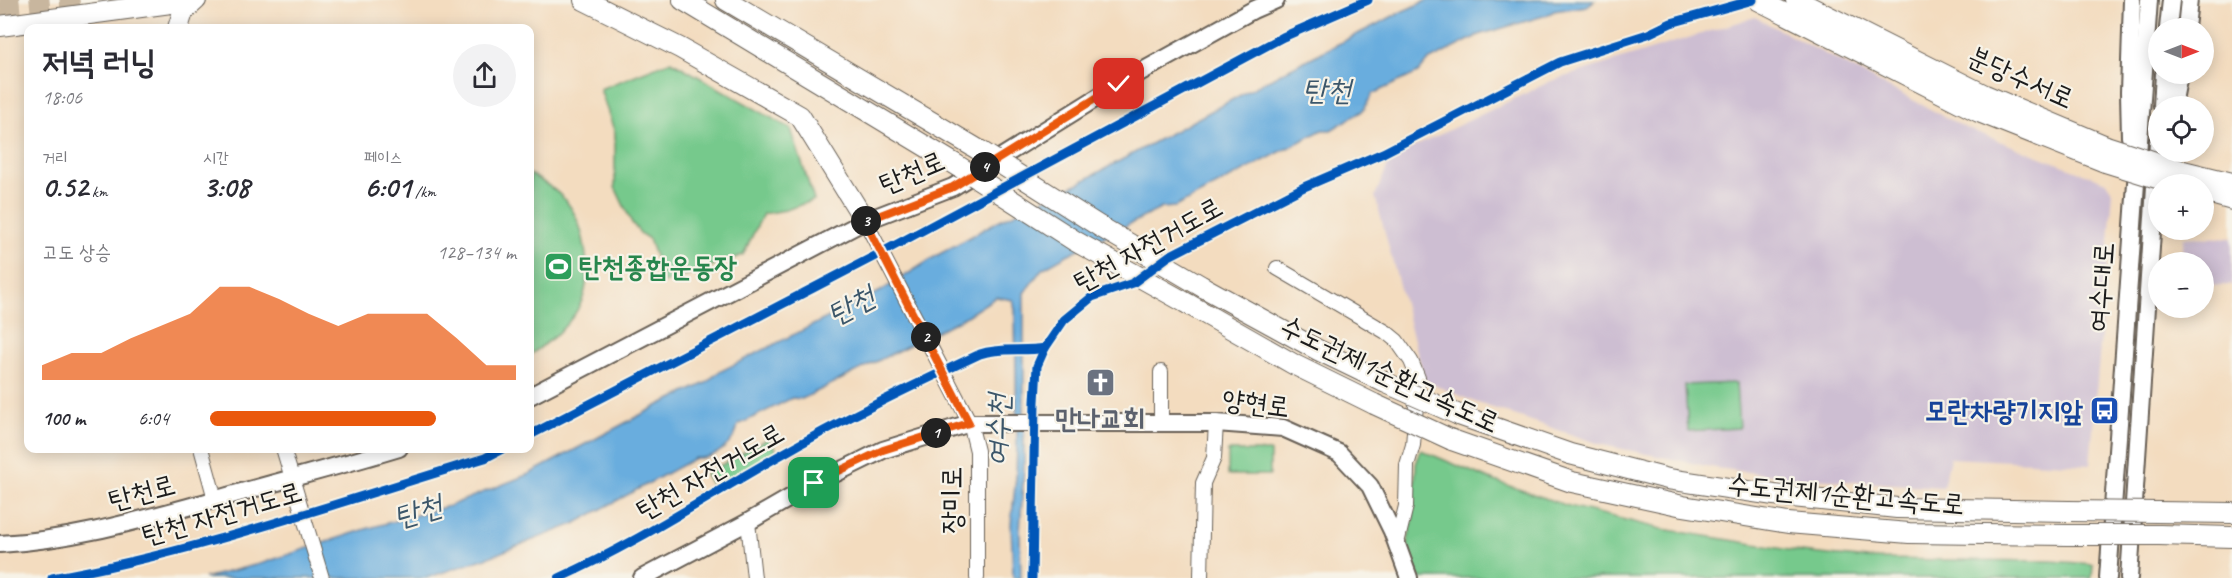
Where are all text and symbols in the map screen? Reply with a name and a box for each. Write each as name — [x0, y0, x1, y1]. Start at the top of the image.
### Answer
north arrow — [2148, 18, 2214, 84]
map controls — [2148, 18, 2214, 318]
street label: 분당수서로 — [1962, 38, 2080, 116]
text: 저녁 러닝 — [42, 41, 156, 83]
button: share — [453, 44, 516, 107]
pin — [1093, 58, 1144, 109]
icon: check — [1102, 67, 1135, 100]
water label: 탄천 — [1303, 71, 1354, 109]
text: 18:06 — [42, 85, 82, 110]
button: locate — [2148, 96, 2214, 162]
street label: 탄천로 — [874, 143, 950, 201]
text: 거리 — [42, 148, 68, 168]
text: 시간 — [203, 148, 229, 168]
text: 페이스 — [364, 148, 403, 168]
pin: 4 — [970, 152, 1000, 182]
text: 4 — [981, 157, 989, 177]
text: 0.52 — [42, 168, 88, 206]
text: 3:08 — [203, 168, 249, 206]
text: 6:01 — [364, 168, 411, 206]
button: + — [2148, 174, 2214, 240]
text: km — [88, 182, 107, 202]
text: /km — [411, 182, 436, 202]
street label: 탄천 자전거도로 — [1068, 189, 1228, 299]
pin: 3 — [851, 206, 881, 236]
text: 3 — [862, 211, 870, 231]
text: 고도 상승 — [42, 240, 111, 265]
text: 128–134 m — [437, 240, 516, 265]
street label: 여수대로 — [2080, 241, 2122, 333]
place label: 탄천종합운동장 — [579, 249, 737, 284]
sports icon: 탄천종합운동장 — [542, 250, 574, 282]
button: − — [2148, 252, 2214, 318]
water label: 탄천 — [821, 276, 884, 333]
street label: 수도권제1순환고속도로 — [1275, 308, 1505, 440]
pin: 2 — [911, 322, 941, 352]
text: 2 — [922, 327, 930, 347]
church icon: 만나교회 — [1084, 366, 1116, 398]
street label: 양현로 — [1220, 382, 1292, 424]
water label: 여수천 — [978, 391, 1018, 467]
place label: 모란차량기지앞 — [1925, 393, 2083, 428]
bus stop icon: 모란차량기지앞 — [2088, 394, 2120, 426]
place label: 만나교회 — [1055, 401, 1145, 436]
text: 100 m — [42, 406, 85, 431]
text: 6:04 — [138, 406, 169, 431]
street label: 탄천 자전거도로 — [630, 415, 790, 527]
pin: 1 — [921, 418, 951, 448]
text: 1 — [932, 423, 940, 443]
pin — [788, 457, 839, 508]
street label: 탄천로 — [105, 466, 179, 518]
icon: arrive — [797, 466, 830, 499]
street label: 장미로 — [934, 466, 969, 534]
street label: 수도권제1순환고속도로 — [1726, 466, 1966, 522]
street label: 탄천 자전거도로 — [138, 474, 306, 552]
water label: 탄천 — [389, 485, 449, 536]

